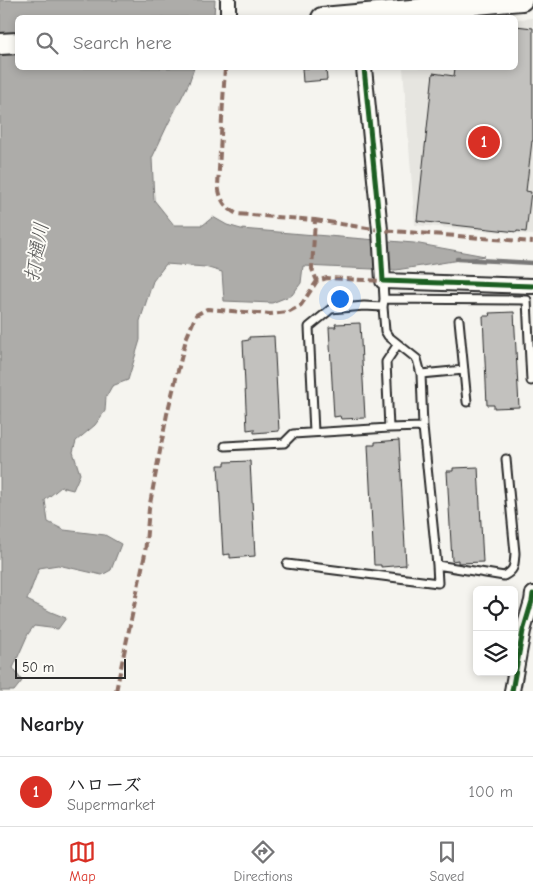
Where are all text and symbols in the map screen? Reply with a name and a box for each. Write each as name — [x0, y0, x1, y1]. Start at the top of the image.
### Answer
search box — [15, 15, 518, 70]
icon: search — [33, 29, 61, 57]
text: Search here — [73, 32, 172, 54]
pin: 1 — [468, 123, 500, 161]
water label: 打樋川 — [20, 221, 53, 284]
your location — [327, 286, 353, 312]
map controls — [473, 586, 518, 676]
button: locate — [473, 586, 518, 631]
button: layers — [473, 631, 518, 676]
scale bar — [15, 656, 126, 679]
text: 50 m — [22, 659, 54, 676]
text: Nearby — [20, 712, 84, 736]
text: ハローズ — [67, 774, 141, 796]
text: 1 — [33, 783, 39, 801]
text: 100 m — [469, 783, 513, 801]
text: Supermarket — [67, 796, 155, 814]
tab: Map — [68, 838, 96, 885]
tab: Directions — [233, 838, 293, 885]
tab: Saved — [430, 838, 465, 885]

